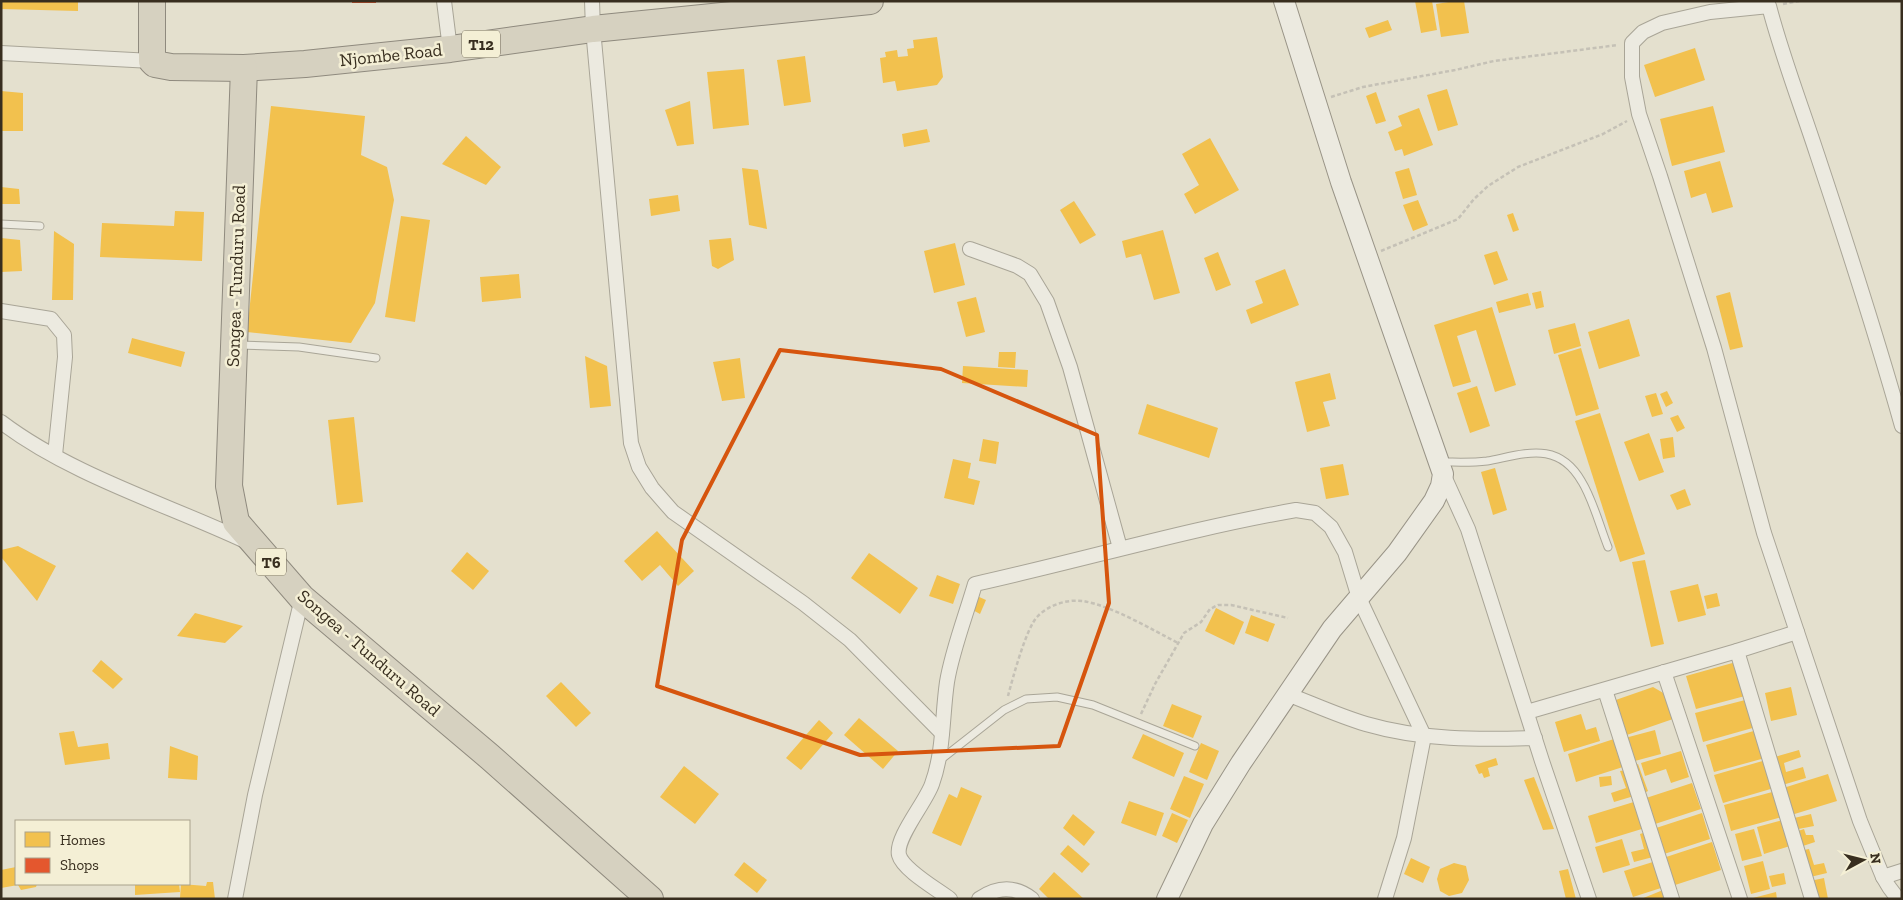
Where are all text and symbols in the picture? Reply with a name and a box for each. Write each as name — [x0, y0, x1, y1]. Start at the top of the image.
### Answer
road number: T12 — [462, 31, 500, 58]
street label: Njombe Road — [339, 39, 444, 71]
street label: Songea - Tunduru Road — [222, 184, 250, 367]
road number: T6 — [256, 548, 286, 576]
street label: Songea - Tunduru Road — [293, 585, 445, 721]
legend — [15, 820, 190, 885]
text: Homes — [60, 831, 105, 849]
north arrow — [1838, 835, 1888, 885]
text: N — [1866, 852, 1885, 865]
text: Shops — [60, 856, 99, 874]

